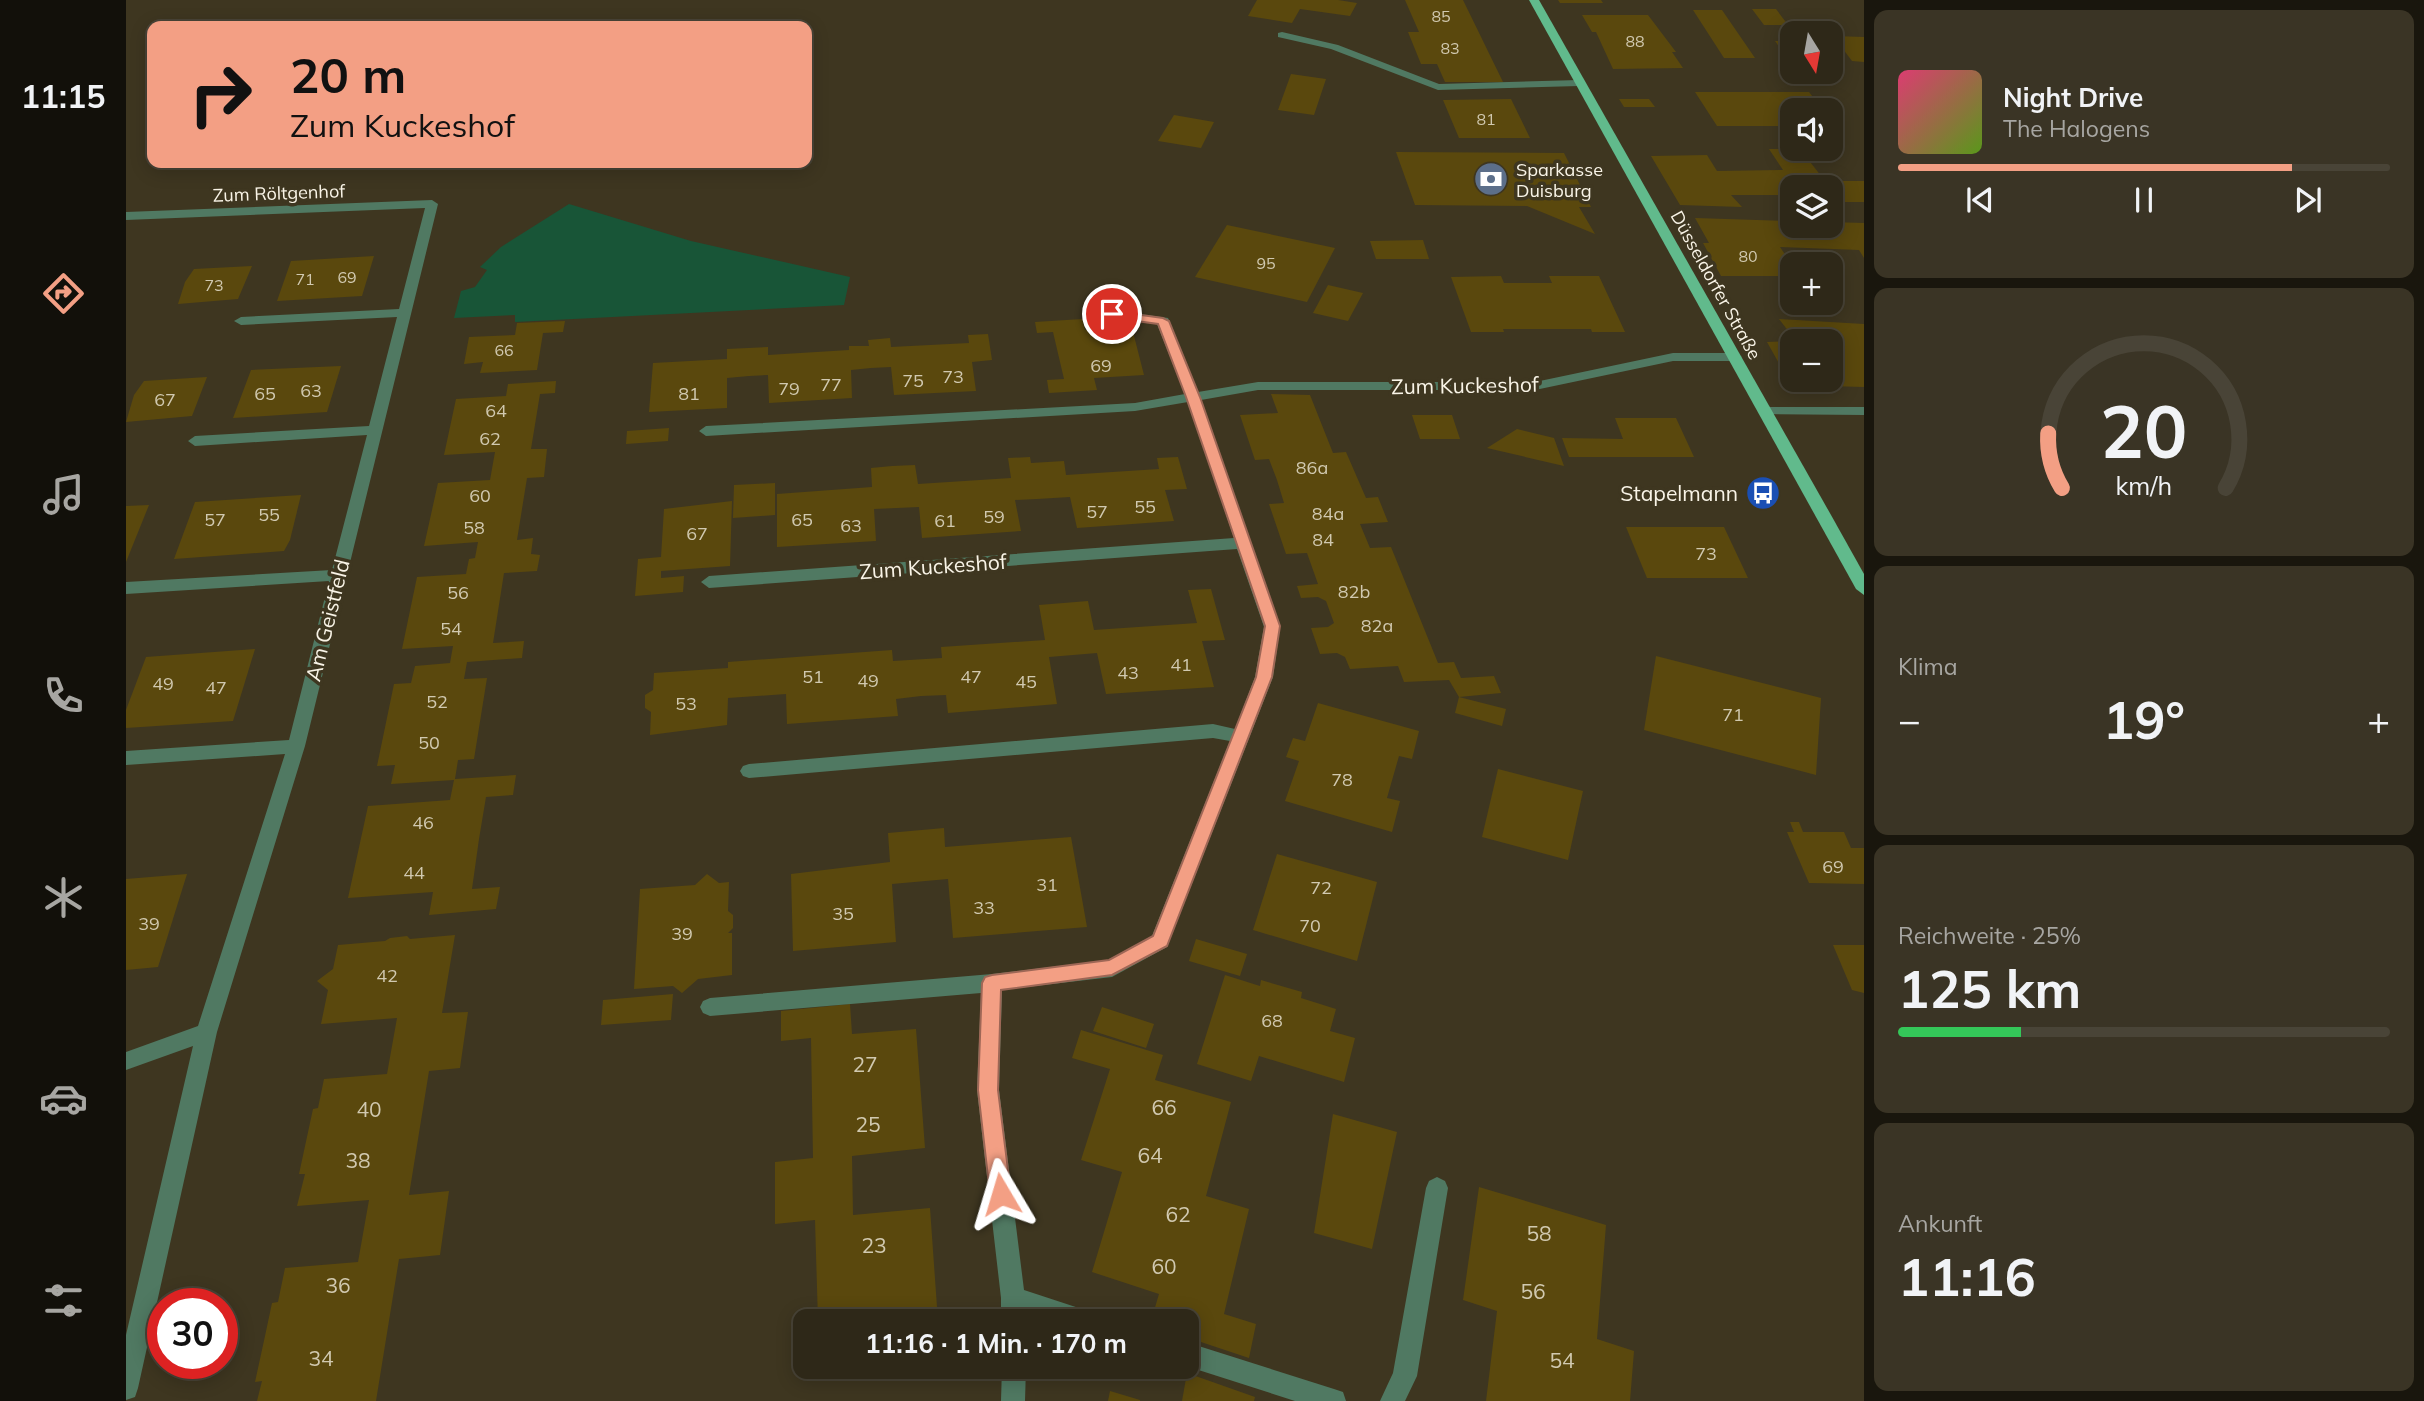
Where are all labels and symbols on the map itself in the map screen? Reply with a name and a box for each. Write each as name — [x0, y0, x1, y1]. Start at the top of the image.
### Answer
house number: 85 — [1431, 6, 1451, 26]
north arrow — [1780, 21, 1843, 84]
house number: 88 — [1625, 31, 1645, 51]
house number: 83 — [1440, 38, 1460, 58]
house number: 81 — [1476, 109, 1496, 129]
place label: Sparkasse Duisburg — [1516, 158, 1603, 202]
bank icon: Sparkasse Duisburg — [1472, 160, 1510, 198]
street label: Zum Röltgenhof — [212, 179, 347, 207]
street label: Düsseldorfer Straße — [1666, 207, 1766, 363]
house number: 80 — [1738, 246, 1758, 266]
house number: 95 — [1256, 253, 1276, 273]
house number: 69 — [337, 267, 357, 287]
house number: 71 — [295, 269, 315, 289]
house number: 73 — [204, 275, 224, 295]
pin — [1082, 284, 1142, 344]
house number: 66 — [494, 340, 514, 360]
house number: 69 — [1090, 354, 1112, 377]
house number: 73 — [942, 365, 964, 388]
house number: 75 — [902, 369, 924, 392]
street label: Zum Kuckeshof — [1391, 371, 1540, 399]
house number: 77 — [820, 373, 842, 396]
house number: 79 — [778, 377, 800, 400]
house number: 63 — [300, 379, 322, 402]
house number: 65 — [254, 382, 276, 405]
house number: 81 — [678, 382, 700, 405]
house number: 67 — [154, 388, 176, 411]
house number: 64 — [485, 399, 507, 422]
house number: 62 — [479, 427, 501, 450]
house number: 86a — [1296, 456, 1328, 479]
bus stop icon: Stapelmann — [1744, 474, 1782, 512]
place label: Stapelmann — [1620, 480, 1738, 506]
house number: 60 — [469, 484, 491, 507]
house number: 55 — [1134, 495, 1156, 518]
house number: 57 — [1086, 500, 1108, 523]
house number: 84a — [1312, 502, 1344, 525]
house number: 55 — [258, 503, 280, 526]
house number: 59 — [983, 505, 1005, 528]
house number: 57 — [204, 508, 226, 531]
house number: 65 — [791, 508, 813, 531]
house number: 61 — [934, 509, 956, 532]
house number: 63 — [840, 514, 862, 537]
house number: 58 — [463, 516, 485, 539]
house number: 67 — [686, 522, 708, 545]
house number: 84 — [1312, 528, 1334, 551]
house number: 73 — [1695, 542, 1717, 565]
street label: Zum Kuckeshof — [858, 548, 1008, 584]
street label: Am Geistfeld — [299, 556, 355, 684]
house number: 82b — [1338, 580, 1370, 603]
house number: 56 — [447, 581, 469, 604]
house number: 82a — [1361, 614, 1393, 637]
house number: 54 — [440, 617, 462, 640]
house number: 41 — [1170, 653, 1192, 676]
house number: 43 — [1117, 661, 1139, 684]
house number: 51 — [802, 665, 824, 688]
house number: 47 — [960, 665, 982, 688]
house number: 49 — [857, 669, 879, 692]
house number: 45 — [1015, 670, 1037, 693]
house number: 49 — [152, 672, 174, 695]
house number: 47 — [205, 676, 227, 699]
house number: 52 — [426, 690, 448, 713]
house number: 53 — [675, 692, 697, 715]
house number: 71 — [1722, 703, 1744, 726]
house number: 50 — [418, 731, 440, 754]
house number: 78 — [1331, 768, 1353, 791]
house number: 46 — [412, 811, 434, 834]
house number: 69 — [1822, 855, 1844, 878]
house number: 44 — [403, 861, 425, 884]
house number: 31 — [1036, 873, 1058, 896]
house number: 72 — [1310, 876, 1332, 899]
house number: 33 — [973, 896, 995, 919]
house number: 35 — [832, 902, 854, 925]
house number: 39 — [138, 912, 160, 935]
house number: 70 — [1299, 914, 1321, 937]
house number: 39 — [671, 922, 693, 945]
house number: 42 — [376, 964, 398, 987]
house number: 68 — [1261, 1009, 1283, 1032]
house number: 27 — [852, 1051, 878, 1077]
house number: 66 — [1151, 1094, 1177, 1120]
house number: 40 — [356, 1096, 382, 1122]
house number: 25 — [855, 1111, 881, 1137]
house number: 64 — [1137, 1142, 1163, 1168]
house number: 38 — [345, 1147, 371, 1173]
position arrow — [964, 1157, 1038, 1231]
house number: 62 — [1165, 1201, 1191, 1227]
house number: 58 — [1526, 1220, 1552, 1246]
house number: 23 — [861, 1232, 887, 1258]
house number: 60 — [1151, 1253, 1177, 1279]
house number: 36 — [325, 1272, 351, 1298]
house number: 56 — [1520, 1278, 1546, 1304]
speed limit sign: 30 — [147, 1288, 238, 1379]
house number: 34 — [308, 1345, 334, 1371]
house number: 54 — [1549, 1347, 1575, 1373]

